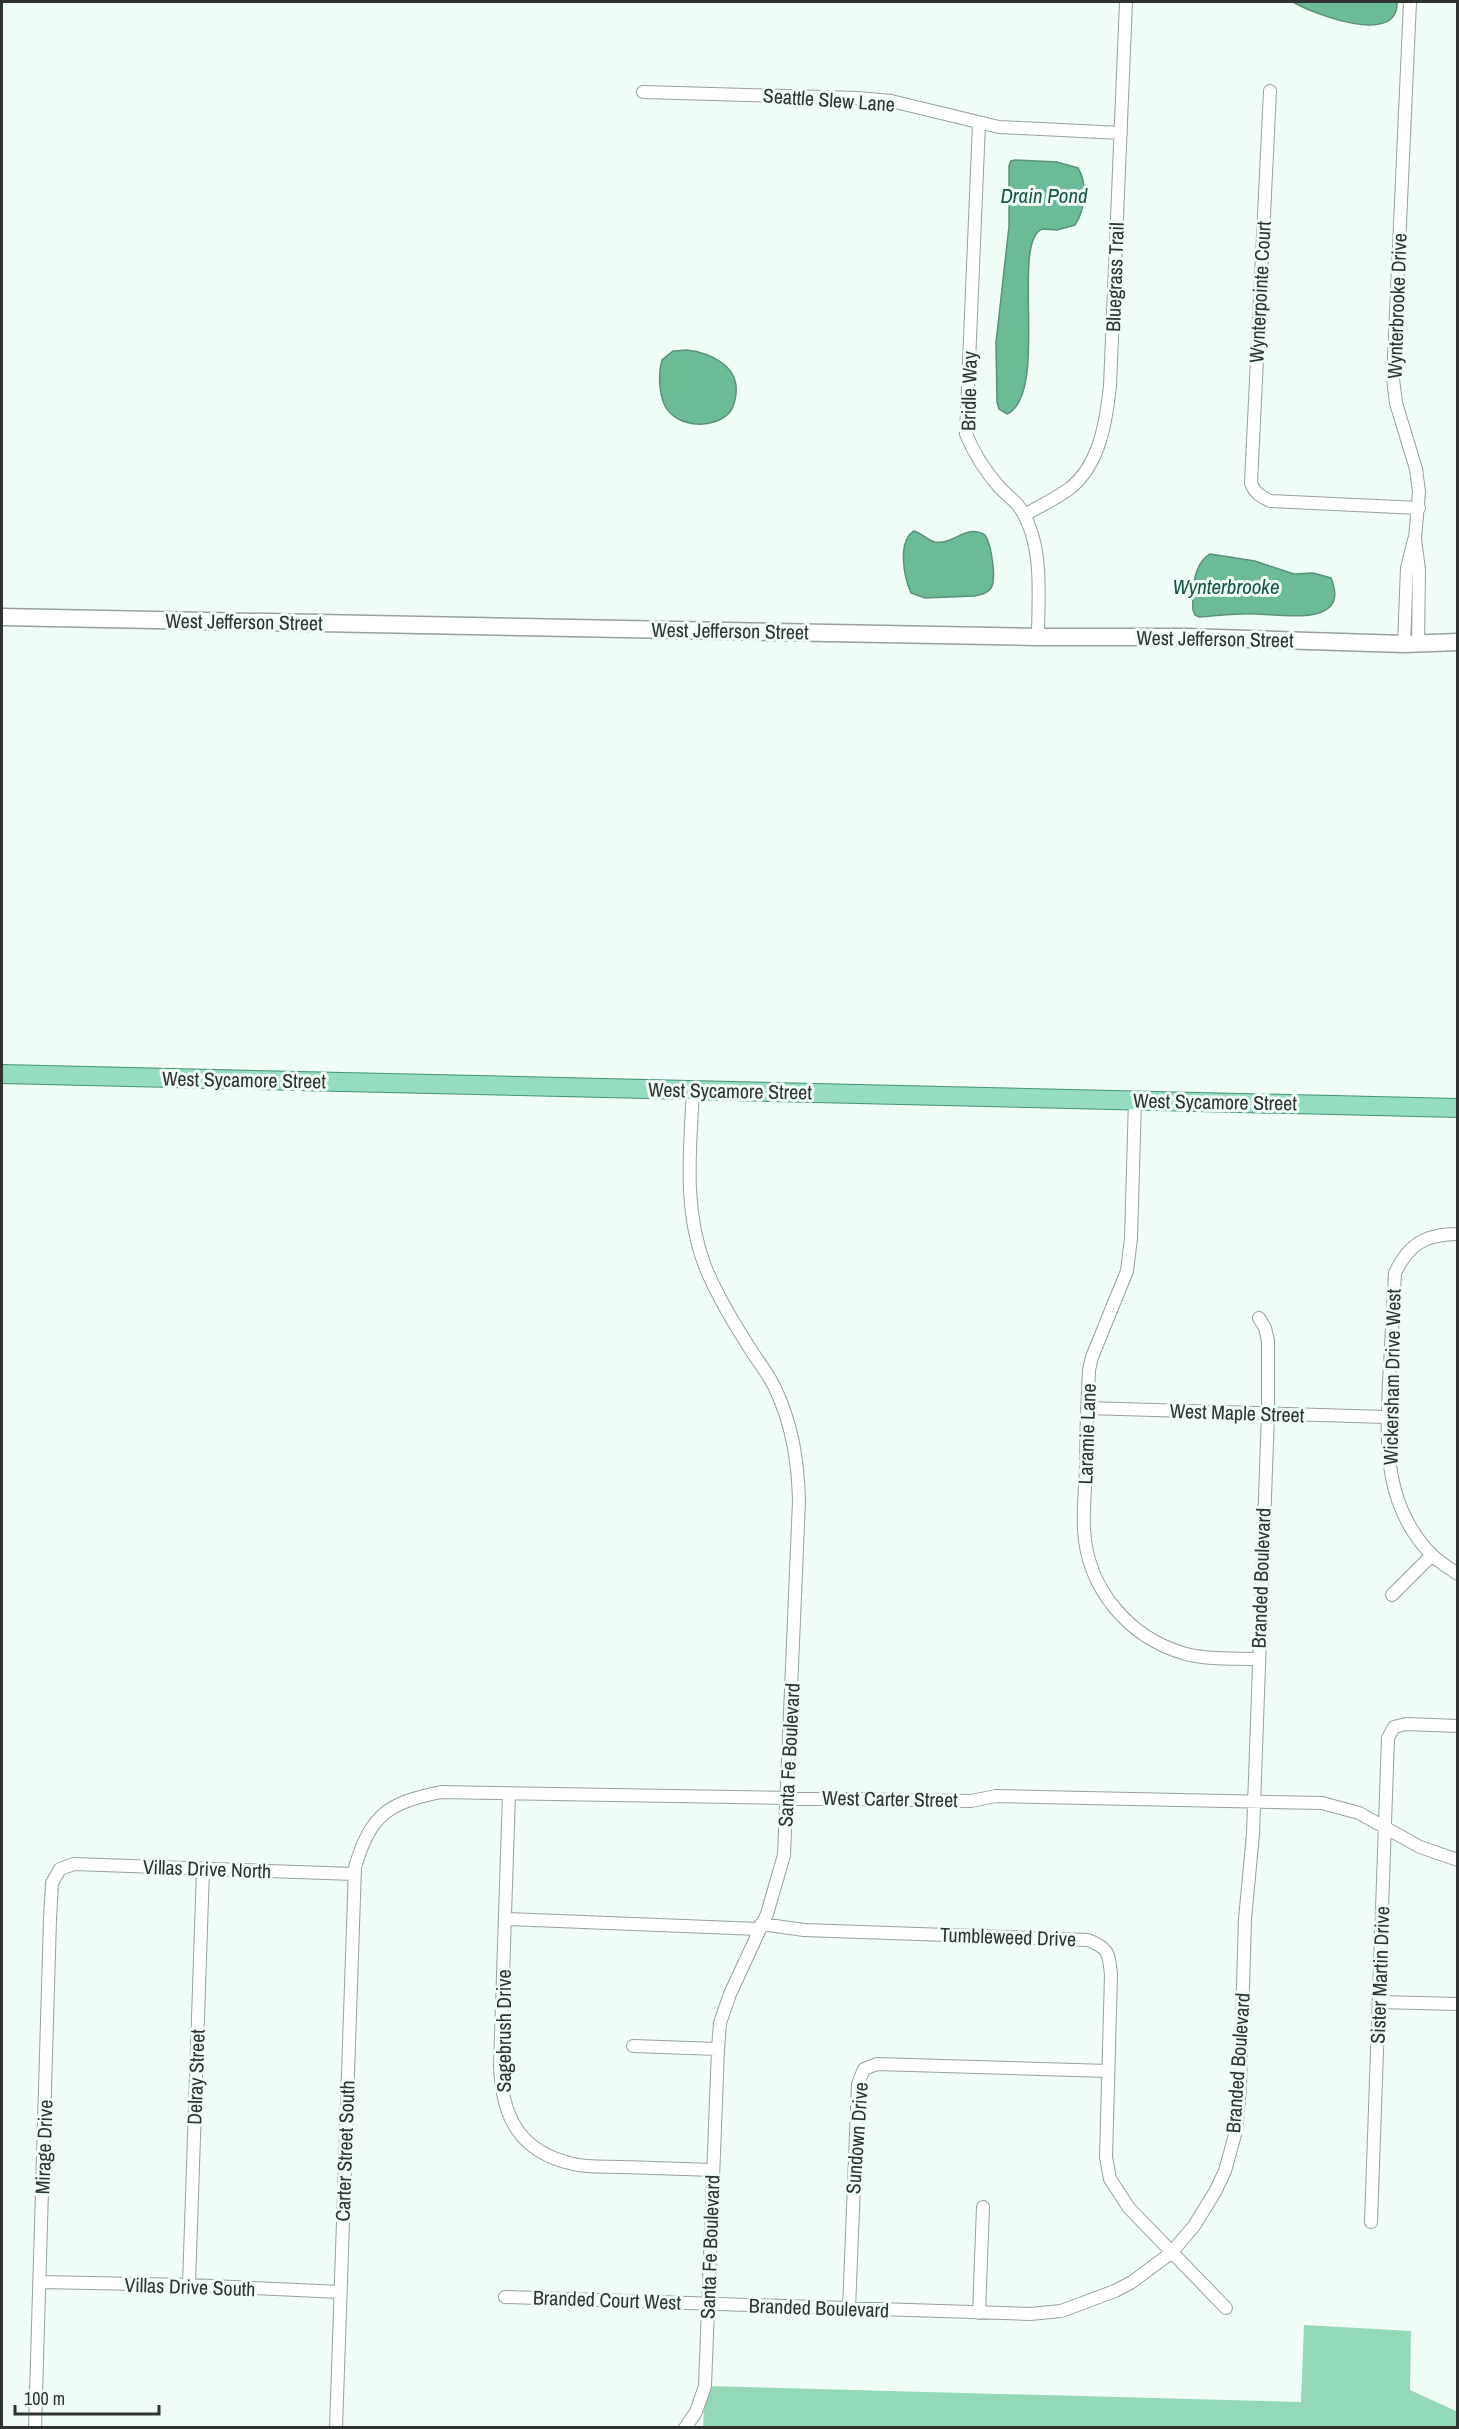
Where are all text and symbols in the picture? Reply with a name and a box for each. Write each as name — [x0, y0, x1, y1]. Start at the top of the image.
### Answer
street label: Seattle Slew Lane — [762, 81, 896, 118]
water label: Drain Pond — [1000, 181, 1088, 210]
street label: Wynterpointe Court — [1242, 220, 1277, 364]
street label: Bluegrass Trail — [1099, 222, 1130, 332]
street label: Wynterbrooke Drive — [1380, 233, 1413, 379]
street label: Bridle Way — [954, 350, 983, 431]
water label: Wynterbrooke — [1173, 572, 1280, 601]
street label: West Jefferson Street — [165, 607, 323, 636]
street label: West Jefferson Street — [651, 616, 809, 645]
street label: West Jefferson Street — [1136, 624, 1294, 653]
street label: West Sycamore Street — [162, 1065, 327, 1094]
street label: West Sycamore Street — [648, 1076, 813, 1105]
street label: West Sycamore Street — [1133, 1087, 1298, 1116]
street label: Wickersham Drive West — [1376, 1288, 1407, 1465]
street label: Laramie Lane — [1071, 1383, 1102, 1485]
street label: West Maple Street — [1169, 1397, 1305, 1428]
street label: Branded Boulevard — [1245, 1507, 1276, 1649]
street label: Santa Fe Boulevard — [771, 1682, 806, 1828]
street label: West Carter Street — [822, 1784, 958, 1813]
street label: Villas Drive North — [142, 1853, 272, 1884]
street label: Sister Martin Drive — [1364, 1906, 1395, 2044]
street label: Tumbleweed Drive — [939, 1921, 1077, 1952]
street label: Sagebrush Drive — [490, 1969, 517, 2093]
street label: Branded Boulevard — [1219, 1992, 1256, 2134]
street label: Delray Street — [180, 2028, 211, 2125]
street label: Carter Street South — [329, 2080, 360, 2222]
street label: Sundown Drive — [839, 2081, 874, 2195]
street label: Mirage Drive — [28, 2099, 59, 2195]
street label: Santa Fe Boulevard — [693, 2174, 726, 2319]
street label: Villas Drive South — [124, 2271, 256, 2302]
street label: Branded Court West — [532, 2283, 682, 2316]
street label: Branded Boulevard — [748, 2292, 890, 2323]
scale bar — [15, 2378, 159, 2416]
text: 100 m — [24, 2386, 65, 2411]

